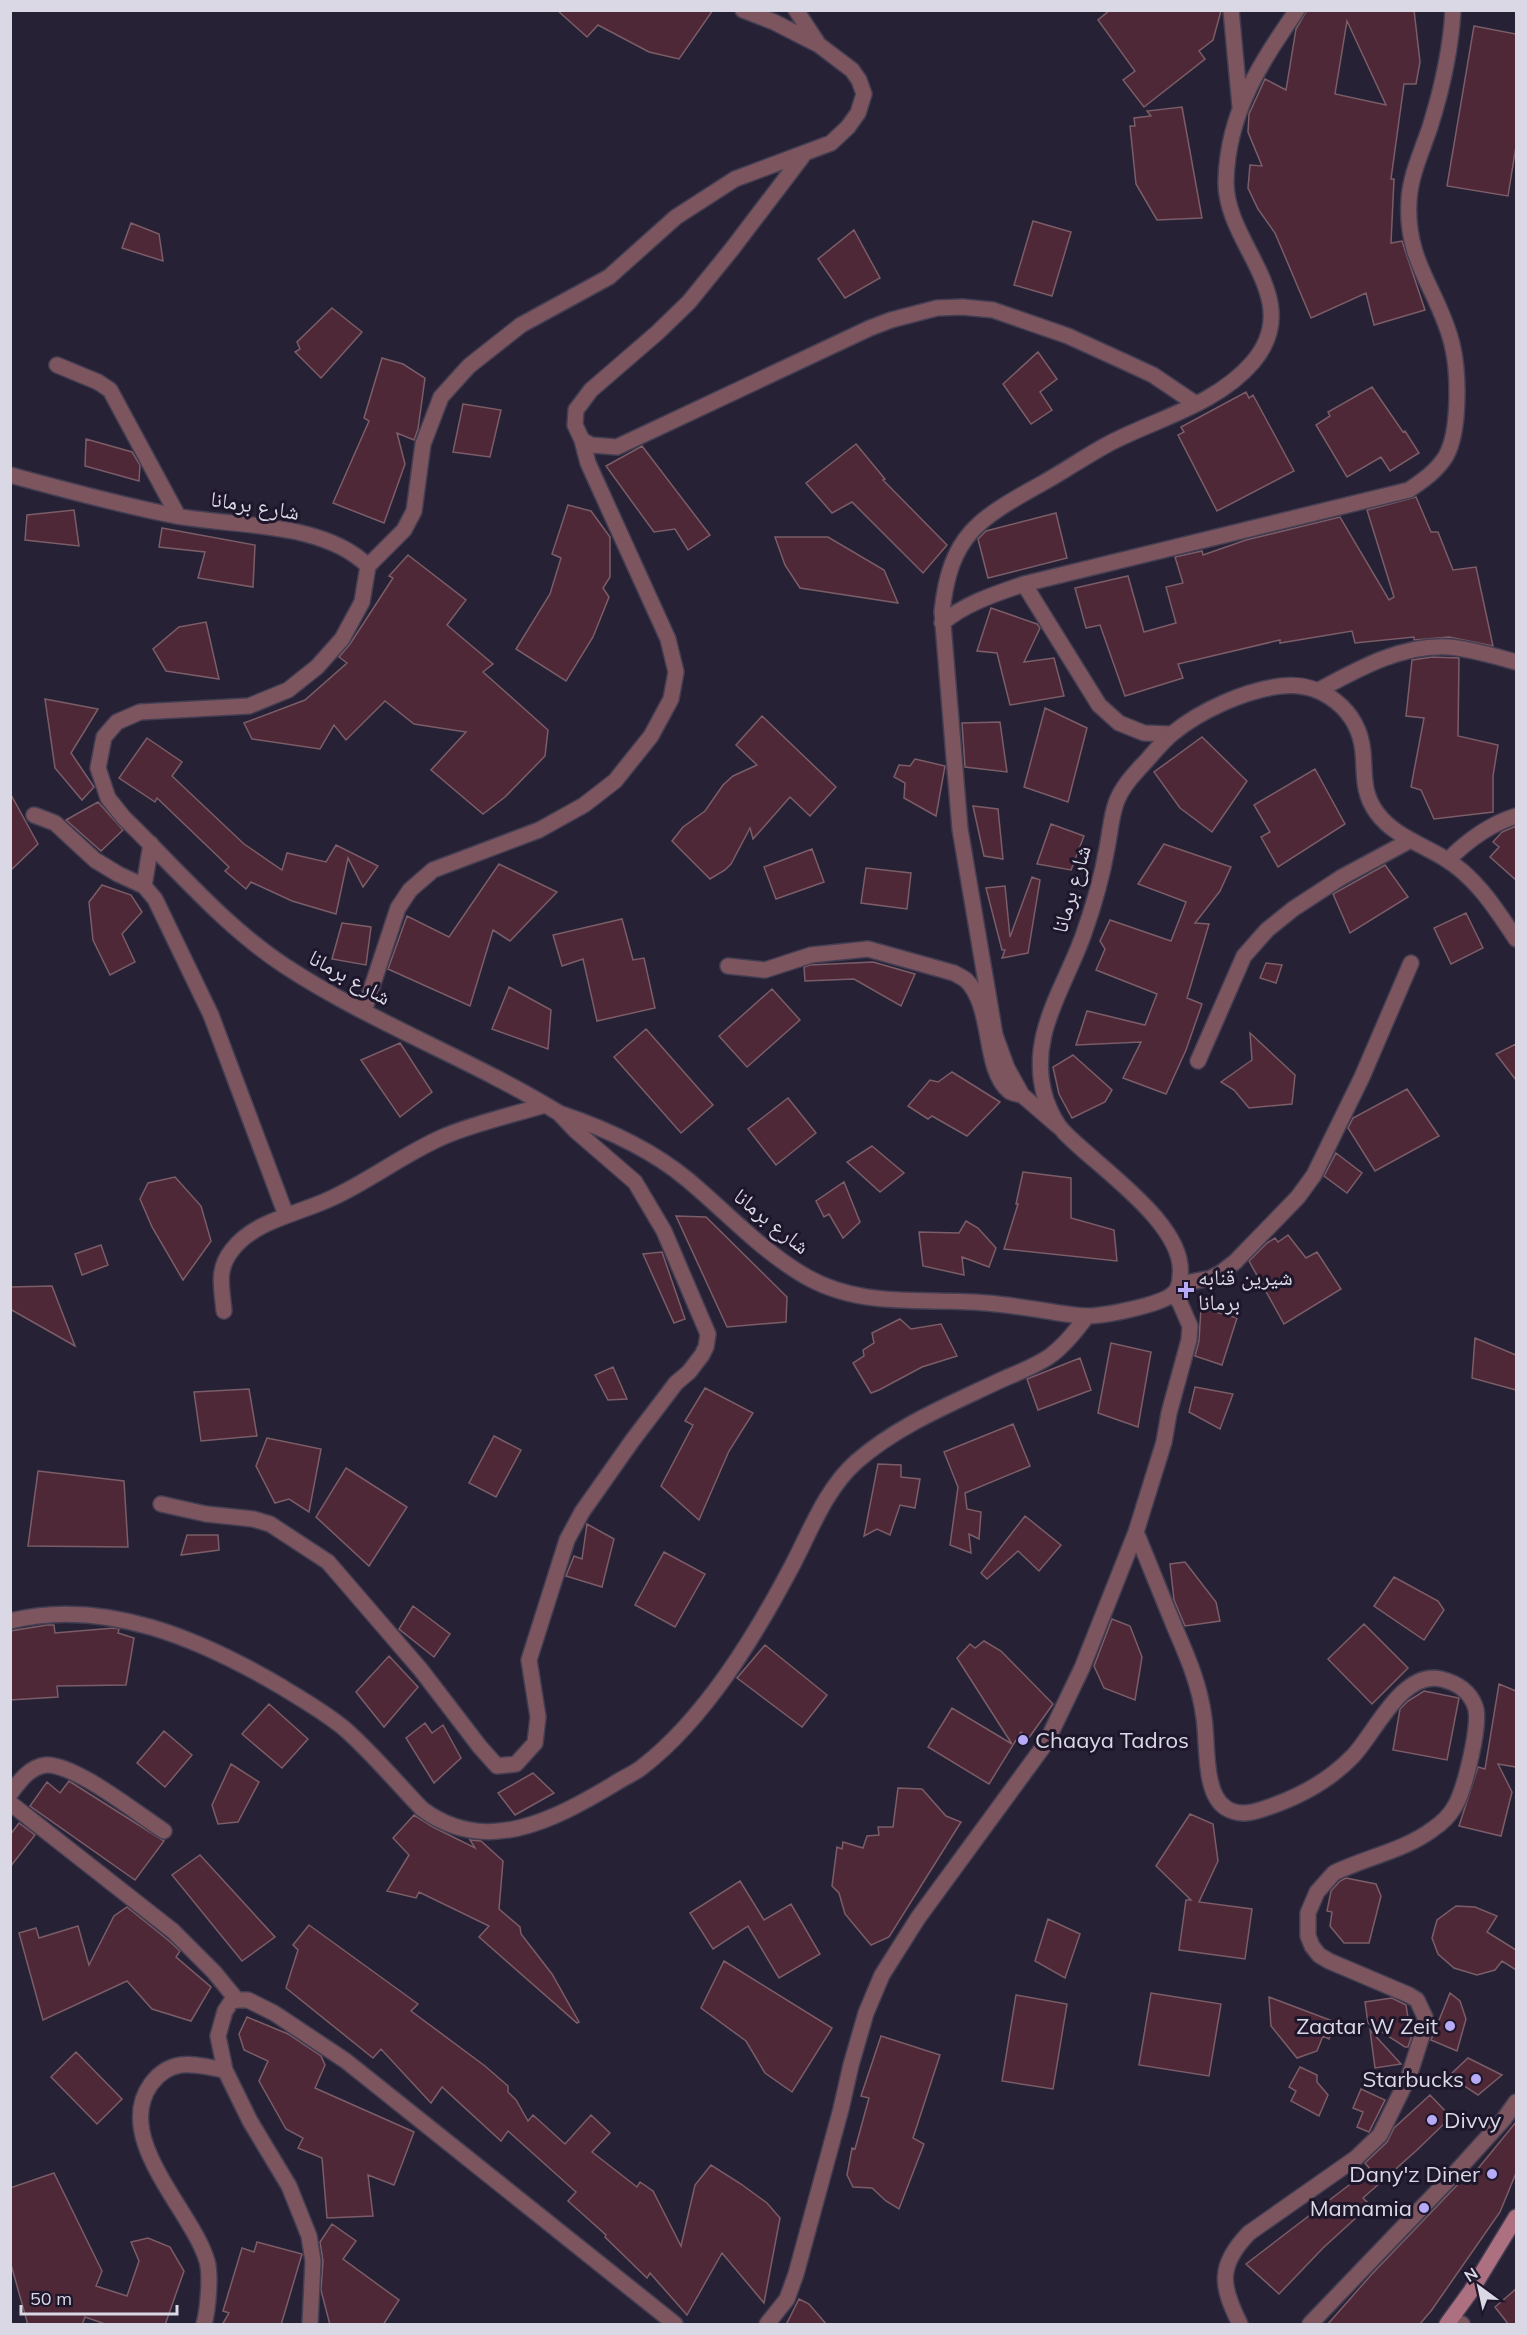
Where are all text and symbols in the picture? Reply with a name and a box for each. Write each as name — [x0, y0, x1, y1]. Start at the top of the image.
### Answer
street label: شارع برمانا — [209, 484, 301, 526]
street label: شارع برمانا — [1045, 842, 1097, 936]
street label: شارع برمانا — [304, 943, 396, 1011]
street label: شارع برمانا — [728, 1182, 816, 1260]
place label: شيرين قنابه برمانا — [1198, 1263, 1293, 1316]
marker: شيرين قنابه برمانا — [1179, 1283, 1193, 1297]
place label: Chaaya Tadros — [1035, 1726, 1189, 1754]
marker: Chaaya Tadros — [1016, 1733, 1030, 1747]
place label: Zaatar W Zeit — [1296, 2012, 1438, 2040]
marker: Zaatar W Zeit — [1443, 2019, 1457, 2033]
place label: Starbucks — [1363, 2065, 1464, 2093]
marker: Starbucks — [1469, 2072, 1483, 2086]
place label: Divvy — [1444, 2106, 1502, 2134]
marker: Divvy — [1425, 2113, 1439, 2127]
place label: Dany'z Diner — [1349, 2160, 1480, 2188]
marker: Dany'z Diner — [1485, 2167, 1499, 2181]
place label: Mamamia — [1310, 2194, 1412, 2222]
marker: Mamamia — [1417, 2201, 1431, 2215]
north arrow — [1449, 2257, 1509, 2317]
text: N — [1460, 2263, 1481, 2286]
scale bar — [21, 2278, 177, 2316]
text: 50 m — [30, 2287, 72, 2310]

